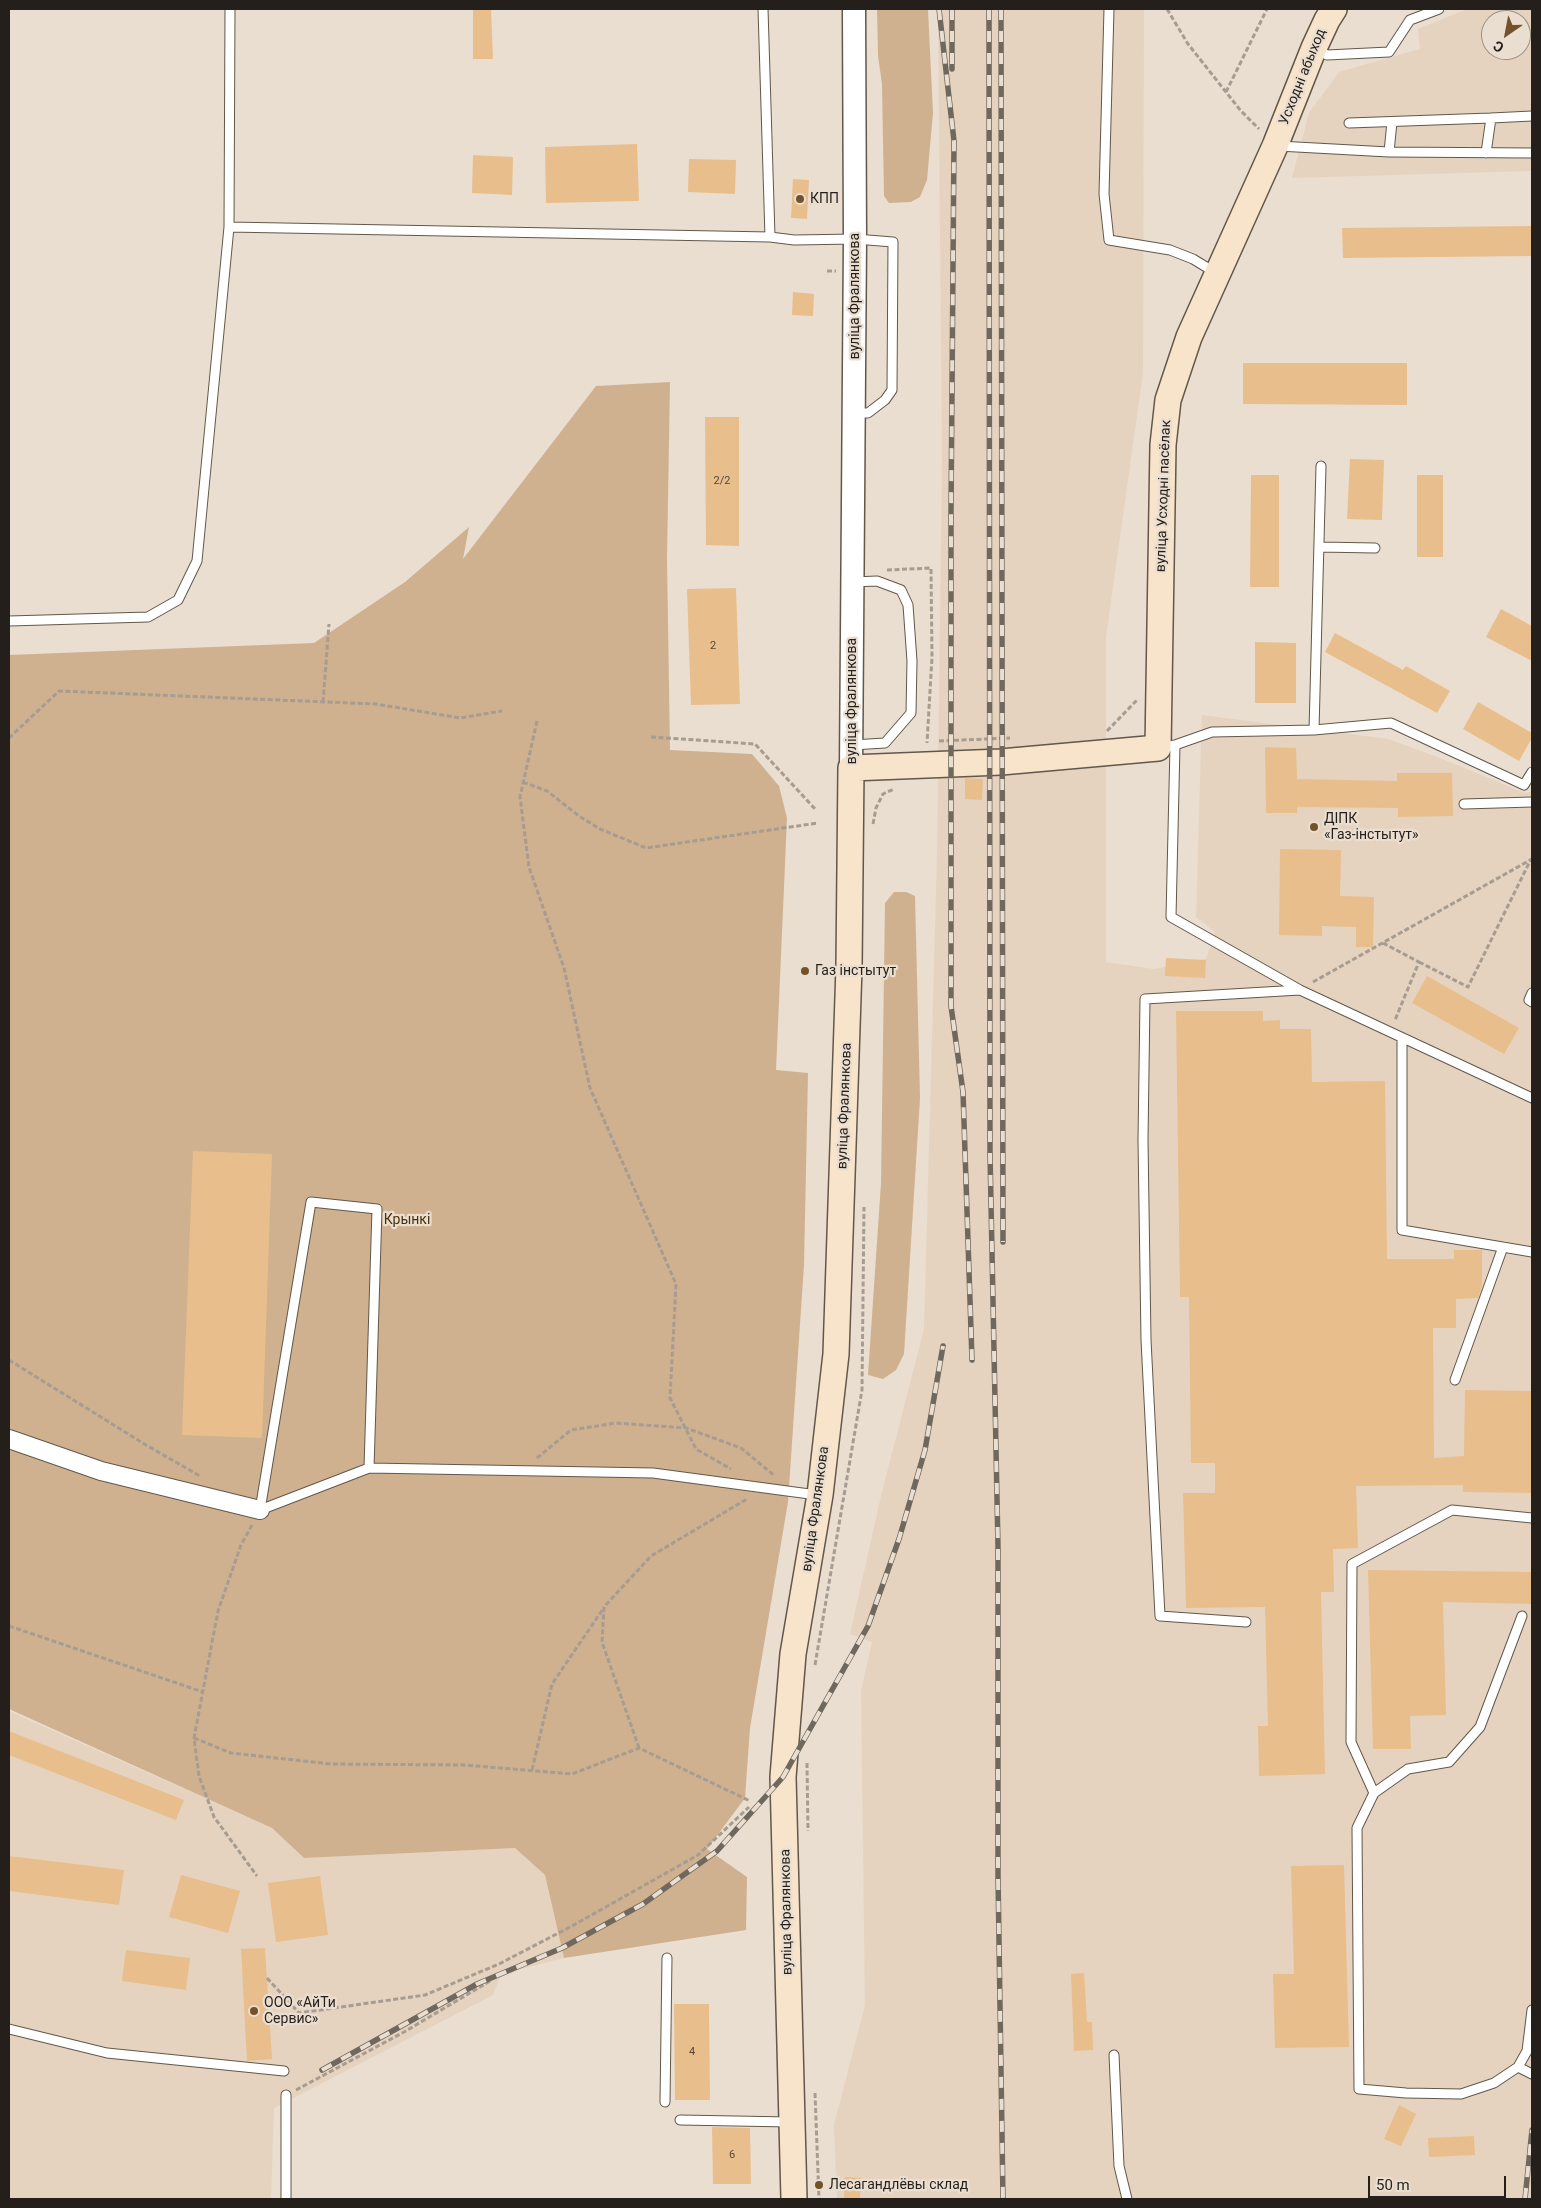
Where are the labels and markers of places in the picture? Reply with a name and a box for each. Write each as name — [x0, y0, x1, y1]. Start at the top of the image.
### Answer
place label: КПП — [810, 191, 839, 207]
marker: КПП — [794, 193, 806, 205]
place label: ДІПК «Газ-інстытут» — [1324, 811, 1419, 844]
marker: ДІПК «Газ-інстытут» — [1308, 821, 1320, 833]
place label: Газ інстытут — [815, 963, 896, 979]
marker: Газ інстытут — [799, 965, 811, 977]
place label: ООО «АйТи Сервис» — [264, 1995, 336, 2028]
marker: ООО «АйТи Сервис» — [248, 2005, 260, 2017]
place label: Лесагандлёвы склад — [829, 2177, 968, 2193]
marker: Лесагандлёвы склад — [813, 2179, 825, 2191]

